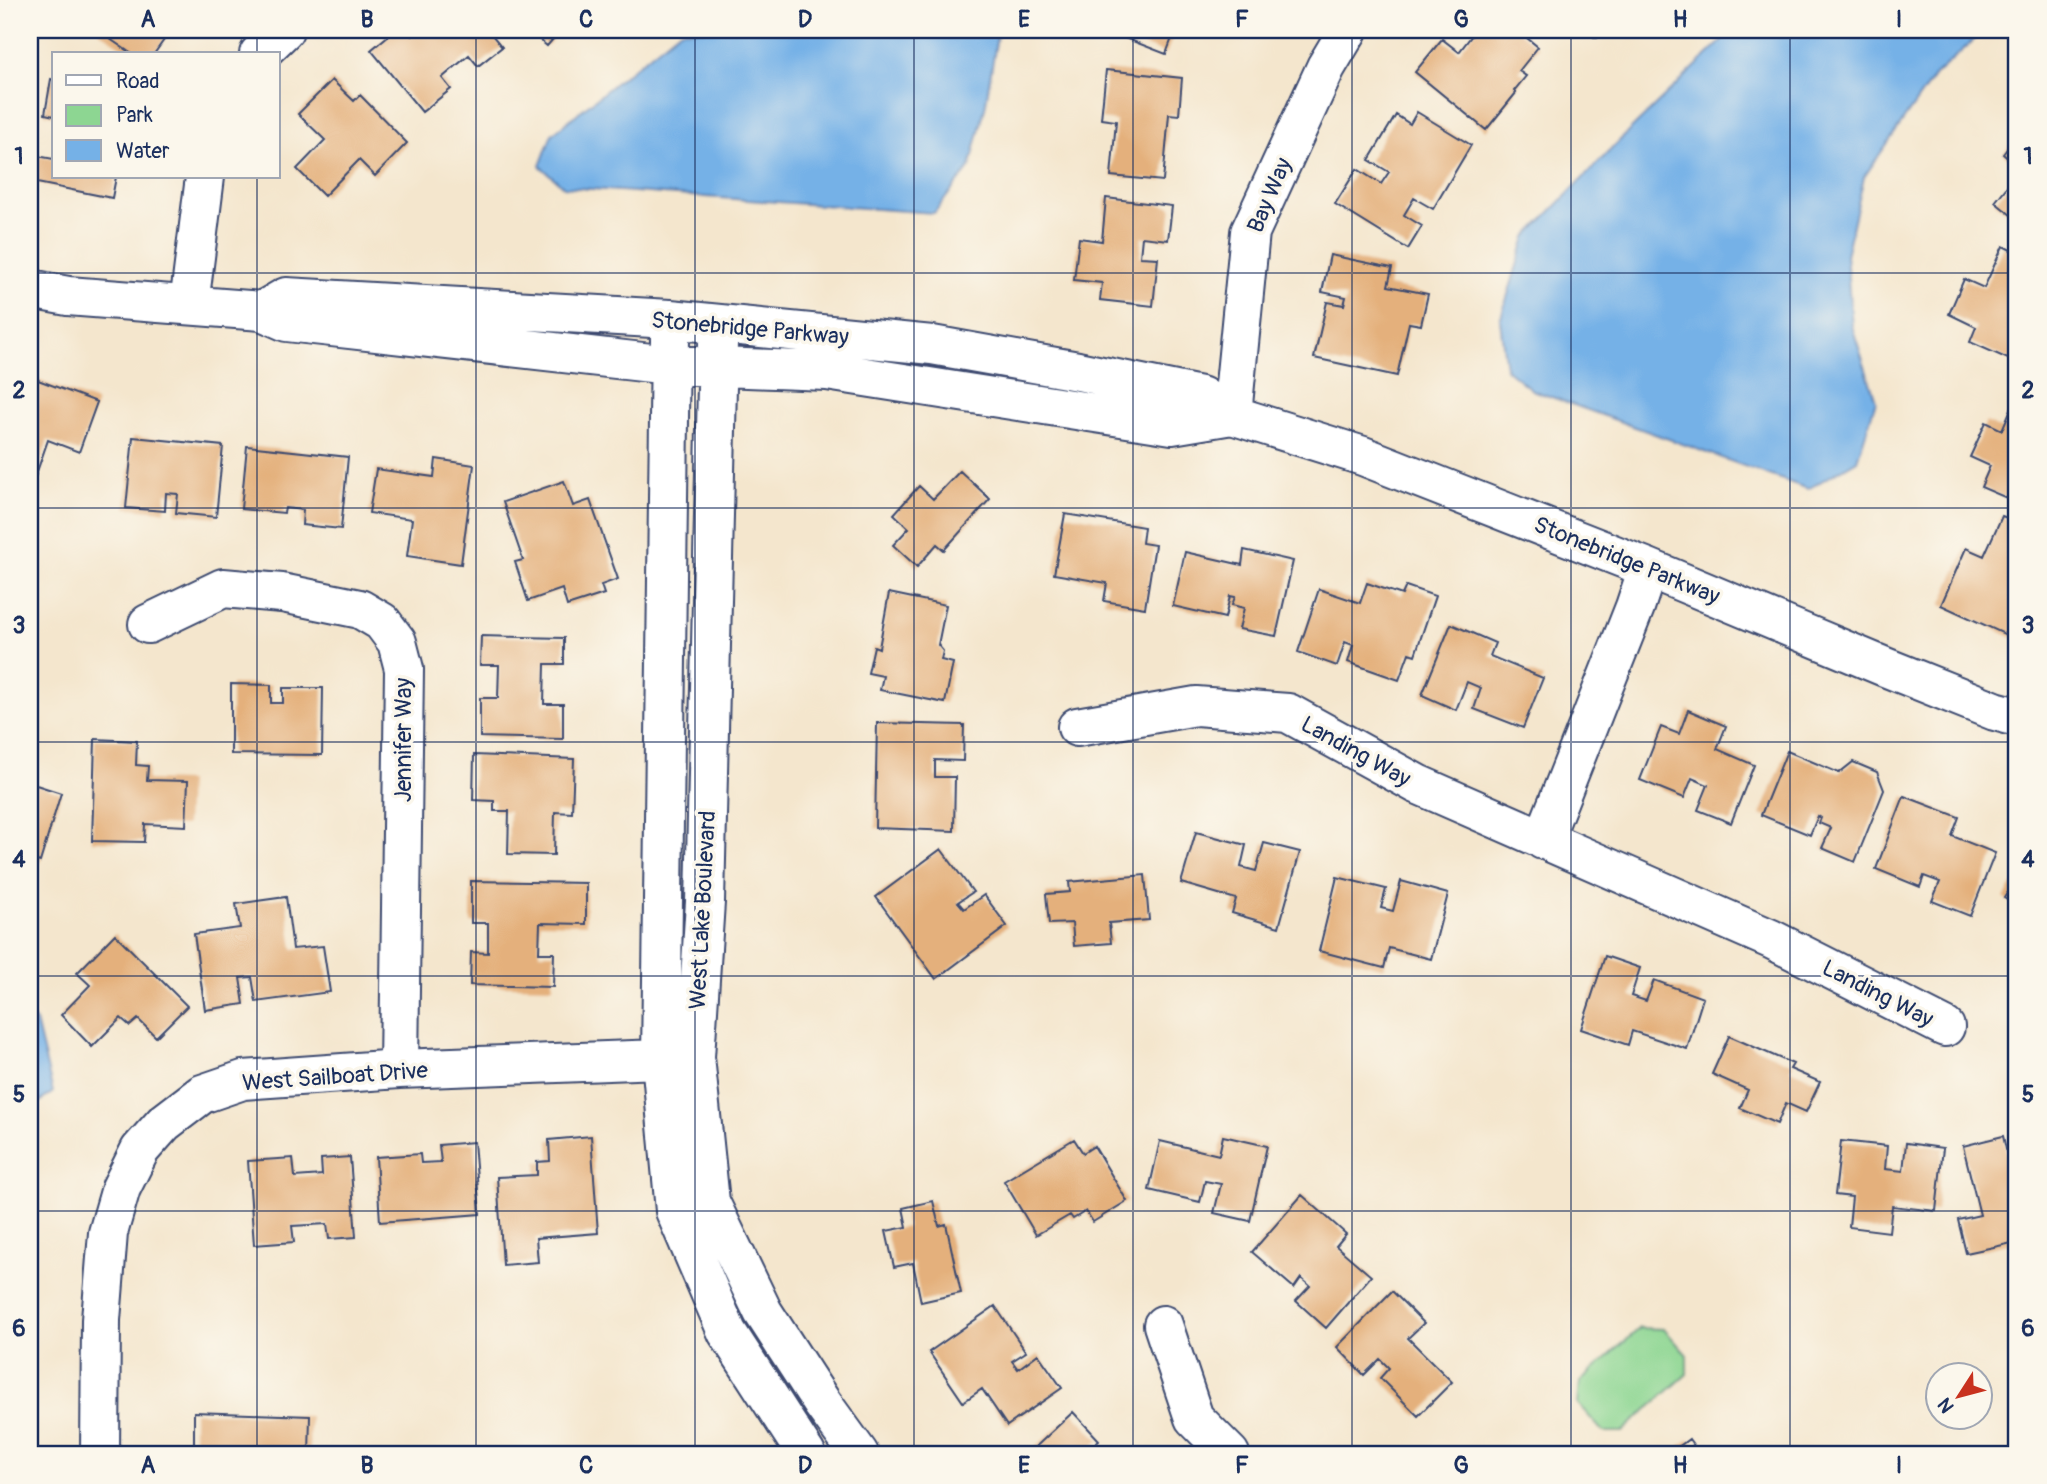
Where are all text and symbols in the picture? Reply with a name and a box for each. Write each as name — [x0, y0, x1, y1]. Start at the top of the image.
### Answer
text: A — [141, 5, 156, 34]
text: B — [360, 5, 374, 34]
text: C — [579, 5, 593, 34]
text: D — [798, 5, 812, 34]
text: E — [1018, 5, 1030, 34]
text: F — [1235, 5, 1249, 34]
text: G — [1453, 5, 1469, 34]
text: H — [1673, 5, 1687, 34]
text: I — [1896, 5, 1902, 34]
legend — [52, 52, 280, 178]
text: Road — [116, 68, 160, 95]
text: Park — [116, 102, 153, 129]
text: Water — [116, 138, 170, 165]
text: 1 — [15, 142, 24, 171]
text: 1 — [2024, 142, 2033, 171]
street label: Bay Way — [1241, 153, 1298, 237]
street label: Stonebridge Parkway — [650, 305, 850, 352]
text: 2 — [13, 376, 26, 405]
text: 2 — [2022, 376, 2035, 405]
street label: Stonebridge Parkway — [1530, 510, 1724, 611]
text: 3 — [13, 611, 25, 640]
text: 3 — [2022, 611, 2034, 640]
street label: Jennifer Way — [389, 677, 418, 802]
street label: Landing Way — [1296, 709, 1416, 794]
street label: West Lake Boulevard — [683, 810, 722, 1010]
text: 4 — [12, 845, 26, 874]
text: 4 — [2021, 845, 2035, 874]
street label: Landing Way — [1817, 953, 1938, 1034]
street label: West Sailboat Drive — [241, 1055, 430, 1097]
text: 5 — [13, 1080, 25, 1109]
text: 5 — [2022, 1080, 2034, 1109]
text: 6 — [12, 1314, 26, 1343]
text: 6 — [2021, 1314, 2035, 1343]
north arrow — [1924, 1362, 1994, 1432]
text: N — [1932, 1393, 1960, 1418]
text: A — [141, 1451, 156, 1480]
text: B — [360, 1451, 374, 1480]
text: C — [579, 1451, 593, 1480]
text: D — [798, 1451, 812, 1480]
text: E — [1018, 1451, 1030, 1480]
text: F — [1235, 1451, 1249, 1480]
text: G — [1453, 1451, 1469, 1480]
text: H — [1673, 1451, 1687, 1480]
text: I — [1896, 1451, 1902, 1480]

